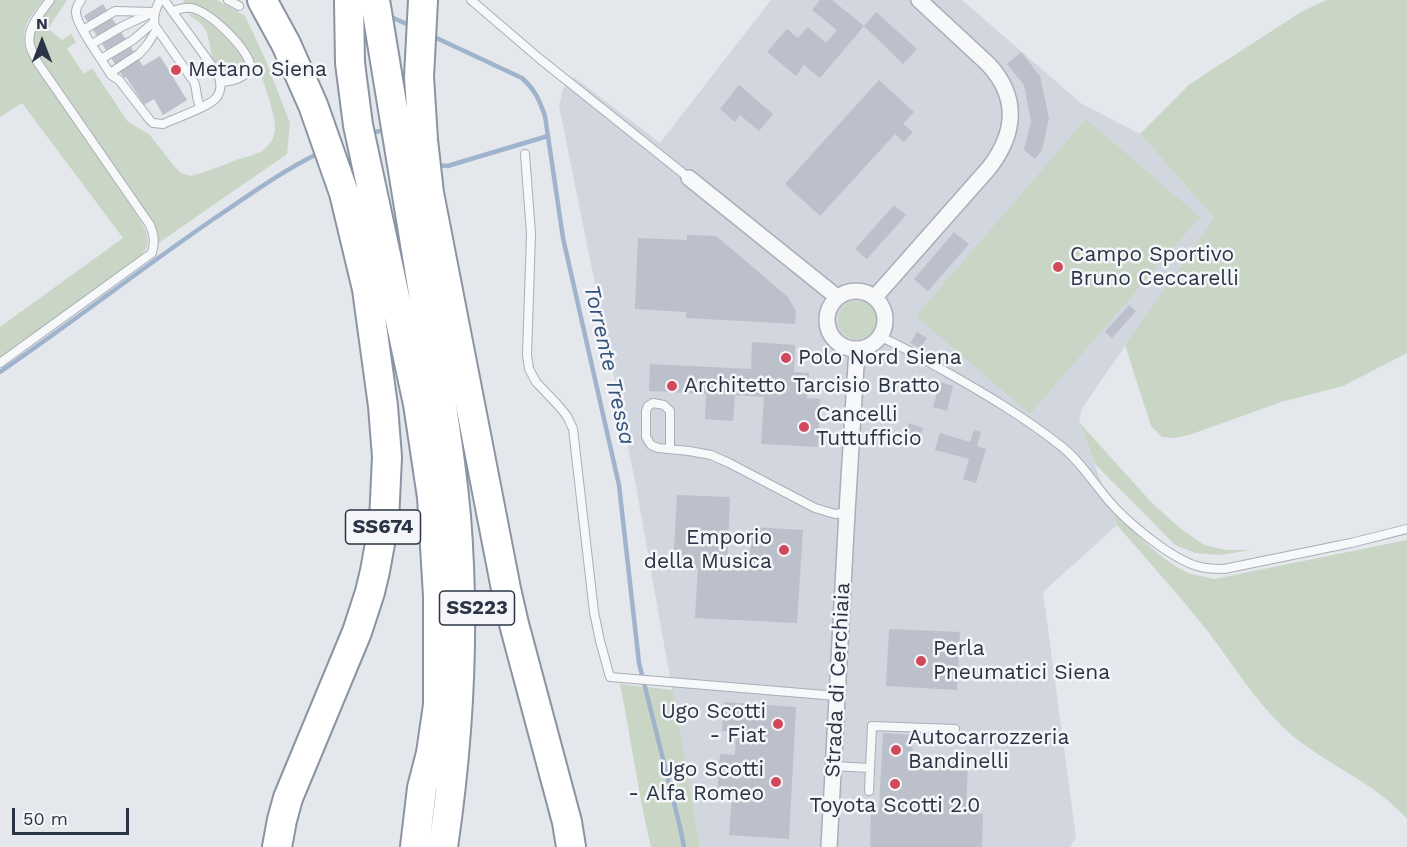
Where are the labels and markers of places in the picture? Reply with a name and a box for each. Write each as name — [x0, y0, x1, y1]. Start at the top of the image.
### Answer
place label: Metano Siena — [188, 57, 327, 83]
marker: Metano Siena — [169, 63, 183, 77]
place label: Campo Sportivo Bruno Ceccarelli — [1070, 242, 1239, 292]
marker: Campo Sportivo Bruno Ceccarelli — [1051, 260, 1065, 274]
place label: Polo Nord Siena — [798, 345, 962, 371]
marker: Polo Nord Siena — [779, 351, 793, 365]
place label: Architetto Tarcisio Bratto — [684, 373, 940, 399]
marker: Architetto Tarcisio Bratto — [665, 379, 679, 393]
place label: Cancelli Tuttufficio — [816, 402, 922, 452]
marker: Cancelli Tuttufficio — [797, 420, 811, 434]
place label: Emporio della Musica — [644, 525, 772, 575]
marker: Emporio della Musica — [777, 543, 791, 557]
place label: Perla Pneumatici Siena — [933, 636, 1110, 686]
marker: Perla Pneumatici Siena — [914, 654, 928, 668]
place label: Ugo Scotti - Fiat — [661, 699, 766, 749]
marker: Ugo Scotti - Fiat — [771, 717, 785, 731]
place label: Autocarrozzeria Bandinelli — [908, 725, 1069, 775]
marker: Autocarrozzeria Bandinelli — [889, 743, 903, 757]
place label: Ugo Scotti - Alfa Romeo — [628, 757, 764, 807]
marker: Ugo Scotti - Alfa Romeo — [769, 775, 783, 789]
marker: Toyota Scotti 2.0 — [888, 777, 902, 791]
place label: Toyota Scotti 2.0 — [810, 793, 980, 819]

